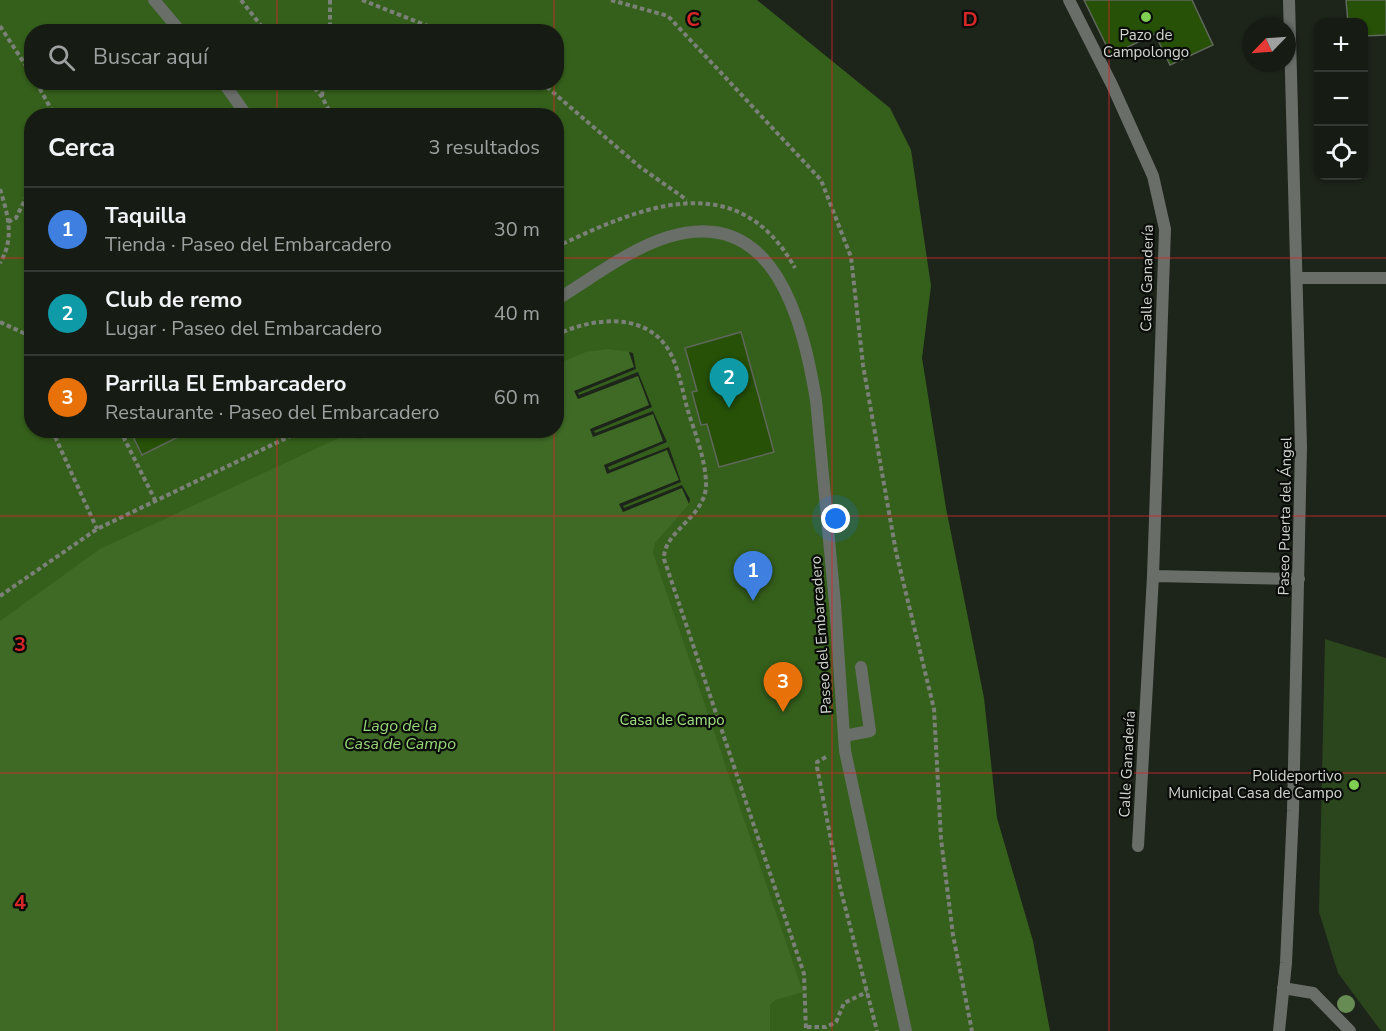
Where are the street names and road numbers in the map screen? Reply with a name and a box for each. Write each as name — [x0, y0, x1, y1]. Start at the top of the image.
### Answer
street label: Calle Ganadería — [1136, 224, 1158, 332]
street label: Paseo Puerta del Ángel — [1274, 436, 1296, 596]
street label: Paseo del Embarcadero — [806, 555, 836, 715]
street label: Calle Ganadería — [1114, 710, 1140, 818]

